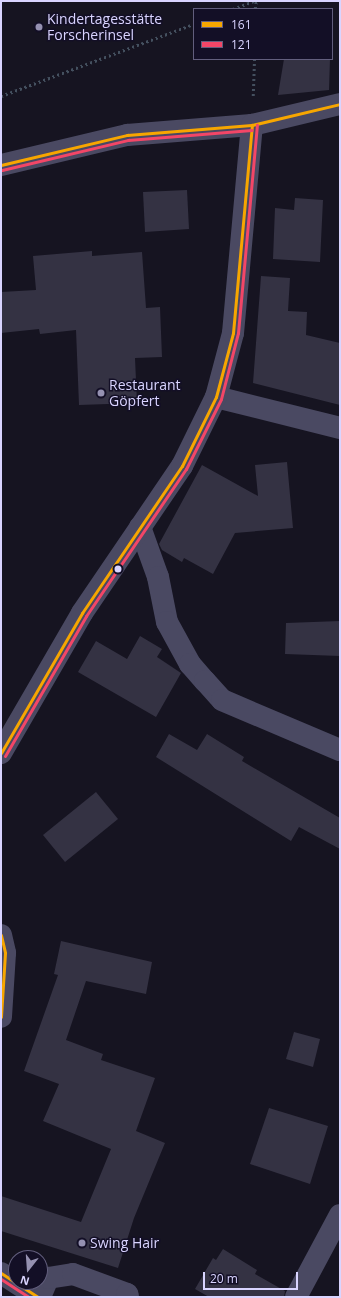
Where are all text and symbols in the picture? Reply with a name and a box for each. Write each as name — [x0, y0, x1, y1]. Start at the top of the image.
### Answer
legend — [193, 8, 333, 60]
place label: Kindertagesstätte Forscherinsel — [47, 11, 162, 44]
text: 161 — [231, 16, 252, 33]
marker: Kindertagesstätte Forscherinsel — [34, 22, 44, 32]
text: 121 — [231, 36, 252, 53]
place label: Restaurant Göpfert — [109, 377, 181, 410]
marker: Restaurant Göpfert — [96, 388, 106, 398]
unlabelled marker — [113, 564, 123, 574]
place label: Swing Hair — [90, 1235, 159, 1251]
marker: Swing Hair — [77, 1238, 87, 1248]
north arrow — [8, 1250, 48, 1290]
scale bar — [205, 1264, 300, 1290]
text: 20 m — [210, 1270, 238, 1287]
text: N — [18, 1273, 31, 1289]

